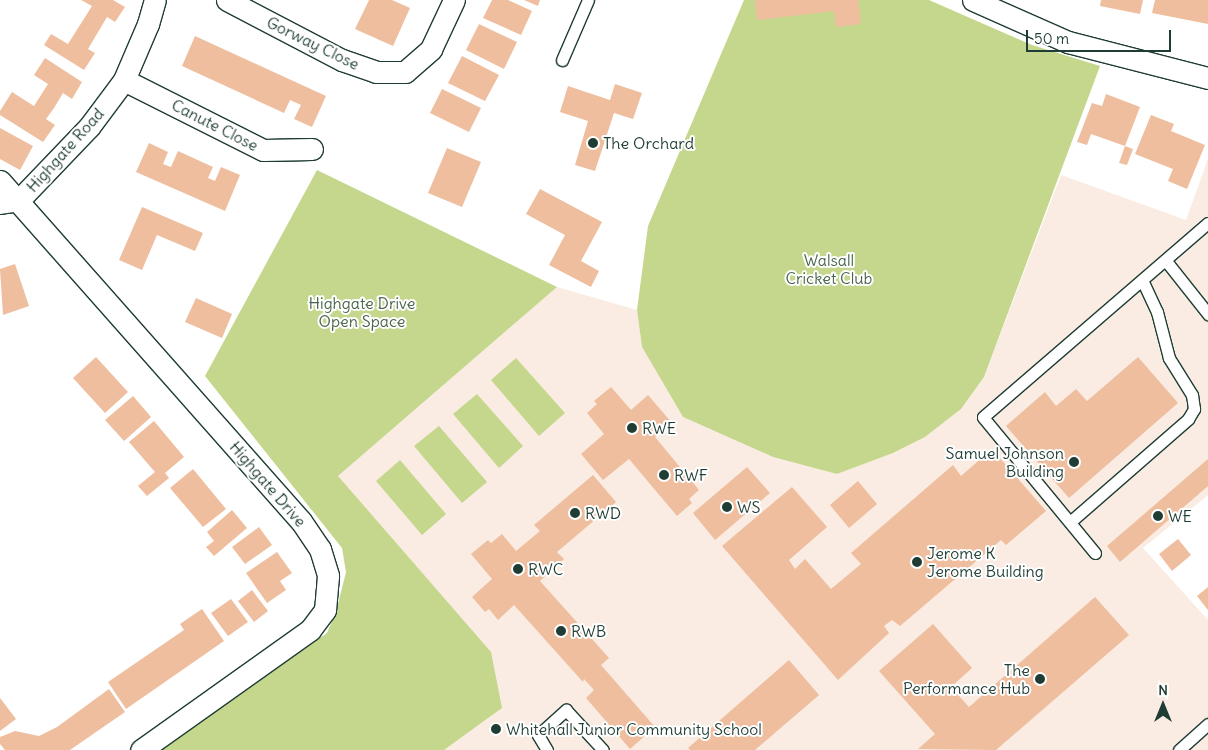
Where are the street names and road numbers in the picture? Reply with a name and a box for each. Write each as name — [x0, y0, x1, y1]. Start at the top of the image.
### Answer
street label: Gorway Close — [264, 12, 362, 74]
street label: Canute Close — [168, 95, 262, 155]
street label: Highgate Road — [22, 104, 108, 196]
street label: Highgate Drive — [226, 437, 310, 531]

